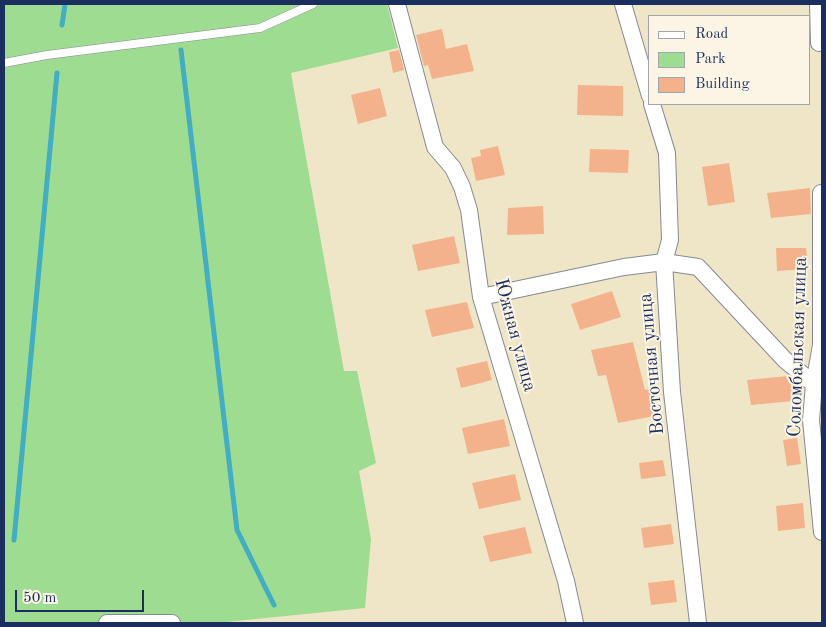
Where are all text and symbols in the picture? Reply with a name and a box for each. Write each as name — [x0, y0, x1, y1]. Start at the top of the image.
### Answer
legend — [648, 15, 811, 105]
text: Road — [695, 27, 728, 42]
text: Park — [695, 52, 726, 67]
text: Building — [695, 77, 750, 92]
street label: Соломбальская улица — [783, 256, 813, 438]
street label: Южная улица — [489, 276, 541, 394]
street label: Восточная улица — [634, 292, 670, 436]
scale bar — [18, 580, 146, 612]
text: 50 m — [23, 591, 57, 606]

